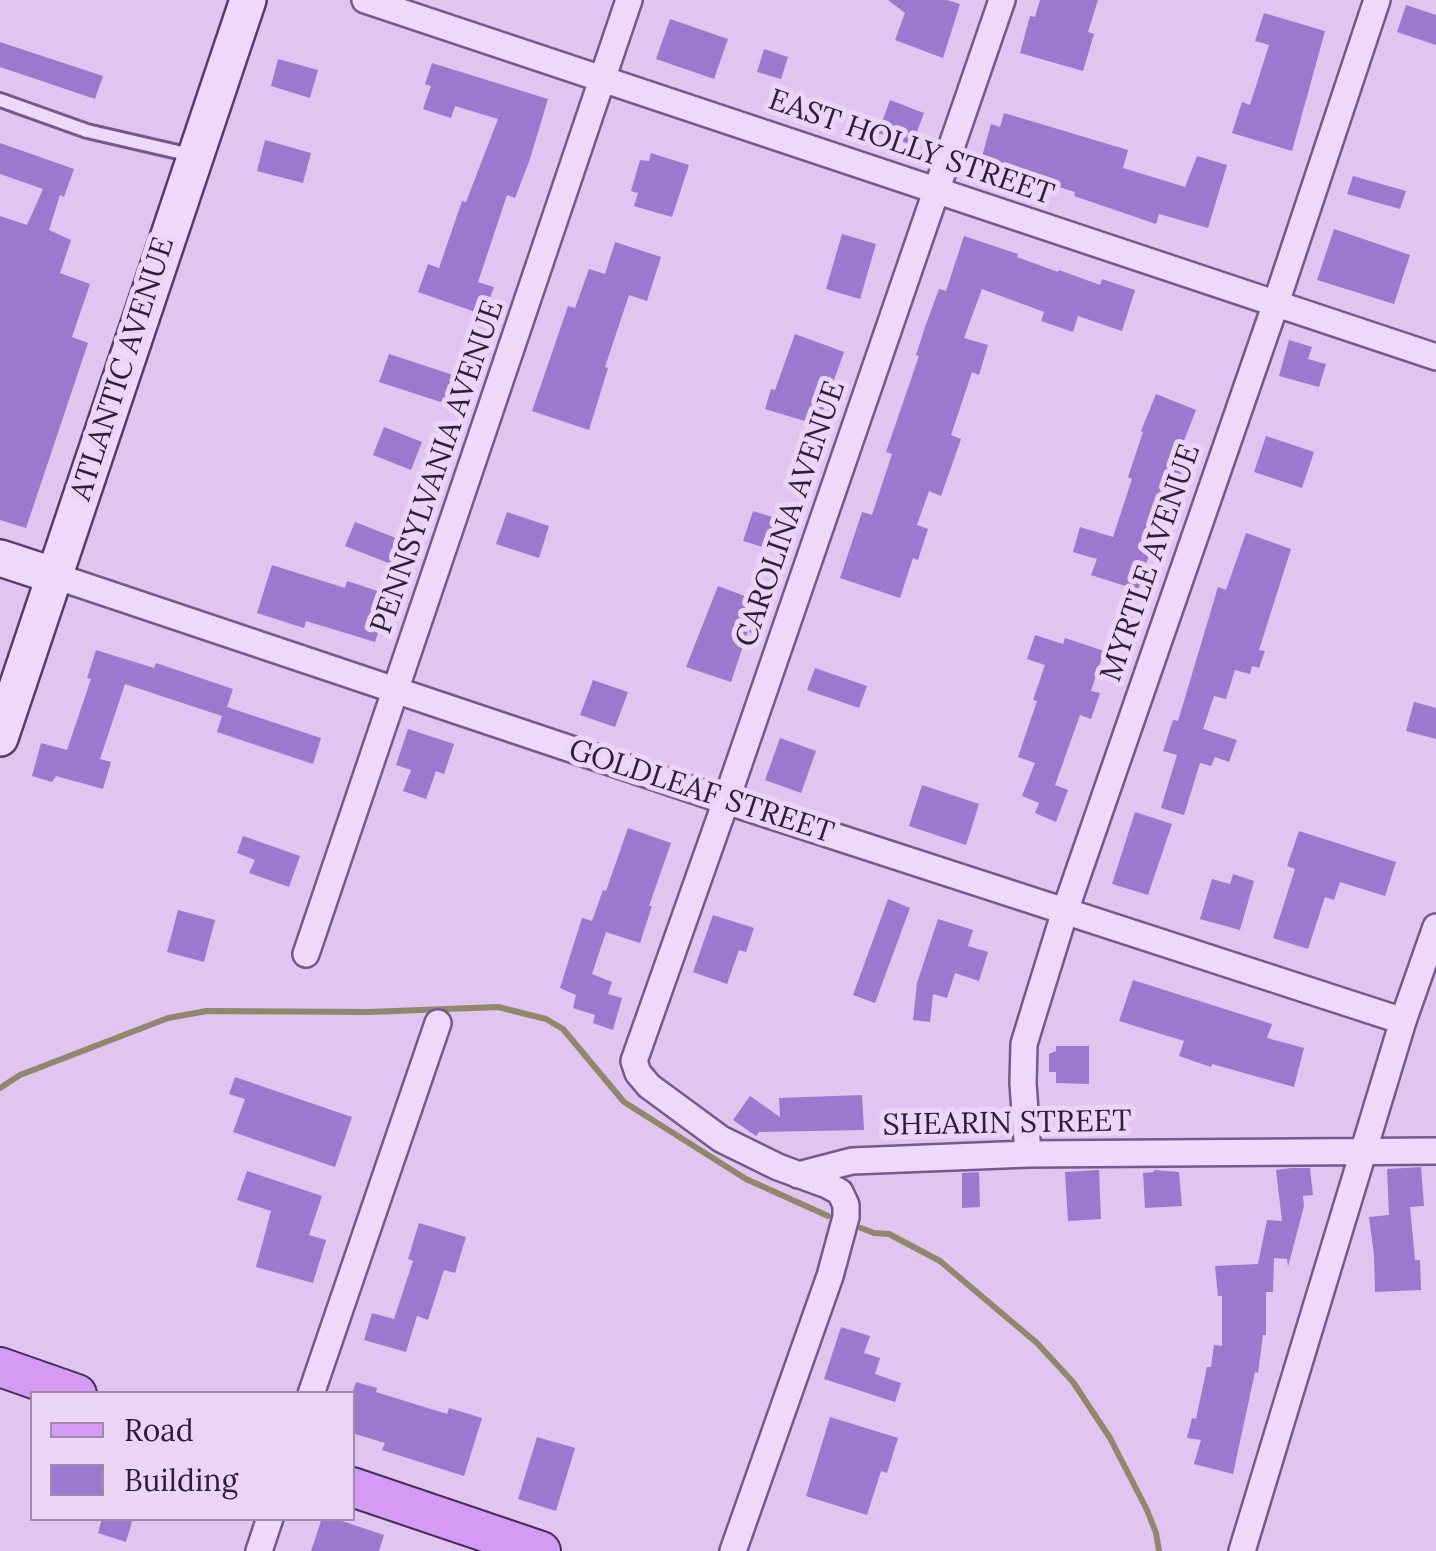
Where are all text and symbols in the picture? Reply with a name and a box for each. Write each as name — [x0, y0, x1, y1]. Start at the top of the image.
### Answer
street label: EAST HOLLY STREET — [764, 82, 1058, 214]
street label: ATLANTIC AVENUE — [63, 233, 183, 505]
street label: PENNSYLVANIA AVENUE — [364, 296, 512, 638]
street label: CAROLINA AVENUE — [729, 376, 853, 652]
street label: MYRTLE AVENUE — [1094, 440, 1208, 686]
street label: GOLDLEAF STREET — [564, 732, 838, 852]
street label: SHEARIN STREET — [882, 1104, 1132, 1144]
legend — [30, 1391, 355, 1521]
text: Road — [124, 1411, 194, 1449]
text: Building — [124, 1461, 238, 1499]

